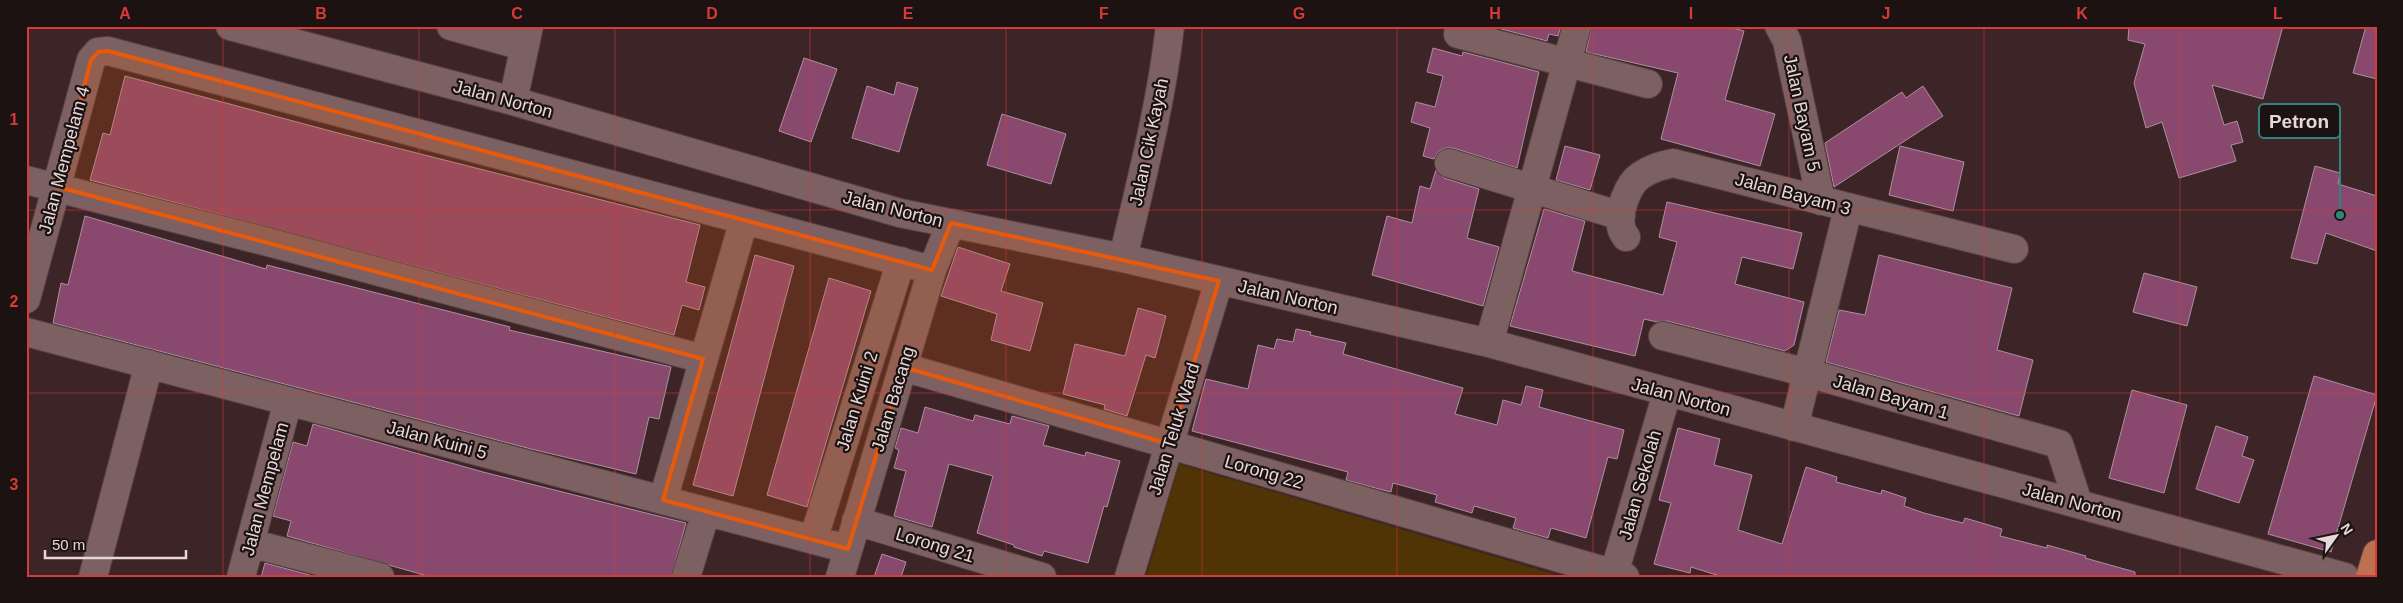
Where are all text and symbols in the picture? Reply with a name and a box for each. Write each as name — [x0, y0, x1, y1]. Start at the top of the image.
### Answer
text: A — [119, 5, 131, 22]
text: B — [315, 5, 327, 22]
text: C — [511, 5, 523, 22]
text: D — [706, 5, 718, 22]
text: E — [903, 5, 914, 22]
text: F — [1099, 5, 1109, 22]
text: G — [1293, 5, 1305, 22]
text: H — [1489, 5, 1501, 22]
text: I — [1689, 5, 1693, 22]
text: J — [1882, 5, 1890, 22]
text: K — [2076, 5, 2088, 22]
text: L — [2273, 5, 2283, 22]
street label: Jalan Bayam 5 — [1780, 53, 1824, 173]
street label: Jalan Norton — [451, 76, 555, 122]
street label: Jalan Cik Kayah — [1126, 76, 1172, 208]
street label: Jalan Mempelam 4 — [35, 84, 93, 236]
callout: Petron — [2259, 104, 2340, 138]
text: 1 — [10, 111, 19, 128]
text: Petron — [2269, 111, 2329, 132]
street label: Jalan Bayam 3 — [1733, 169, 1853, 219]
street label: Jalan Norton — [841, 187, 945, 231]
street label: Jalan Norton — [1236, 276, 1340, 318]
text: 2 — [10, 293, 19, 310]
street label: Jalan Bacang — [867, 344, 919, 454]
street label: Jalan Kuini 2 — [832, 349, 882, 453]
street label: Jalan Teluk Ward — [1144, 361, 1204, 497]
street label: Jalan Bayam 1 — [1831, 371, 1951, 423]
street label: Jalan Norton — [1629, 374, 1733, 420]
street label: Jalan Kuini 5 — [385, 417, 489, 463]
street label: Jalan Mempelam — [238, 420, 292, 558]
street label: Jalan Sekolah — [1615, 428, 1665, 542]
street label: Lorong 22 — [1222, 451, 1306, 493]
text: 3 — [10, 476, 19, 493]
street label: Jalan Norton — [2020, 479, 2124, 525]
north arrow — [2310, 510, 2360, 560]
text: N — [2337, 520, 2356, 538]
street label: Lorong 21 — [893, 524, 977, 566]
scale bar — [45, 528, 186, 560]
text: 50 m — [52, 536, 85, 553]

